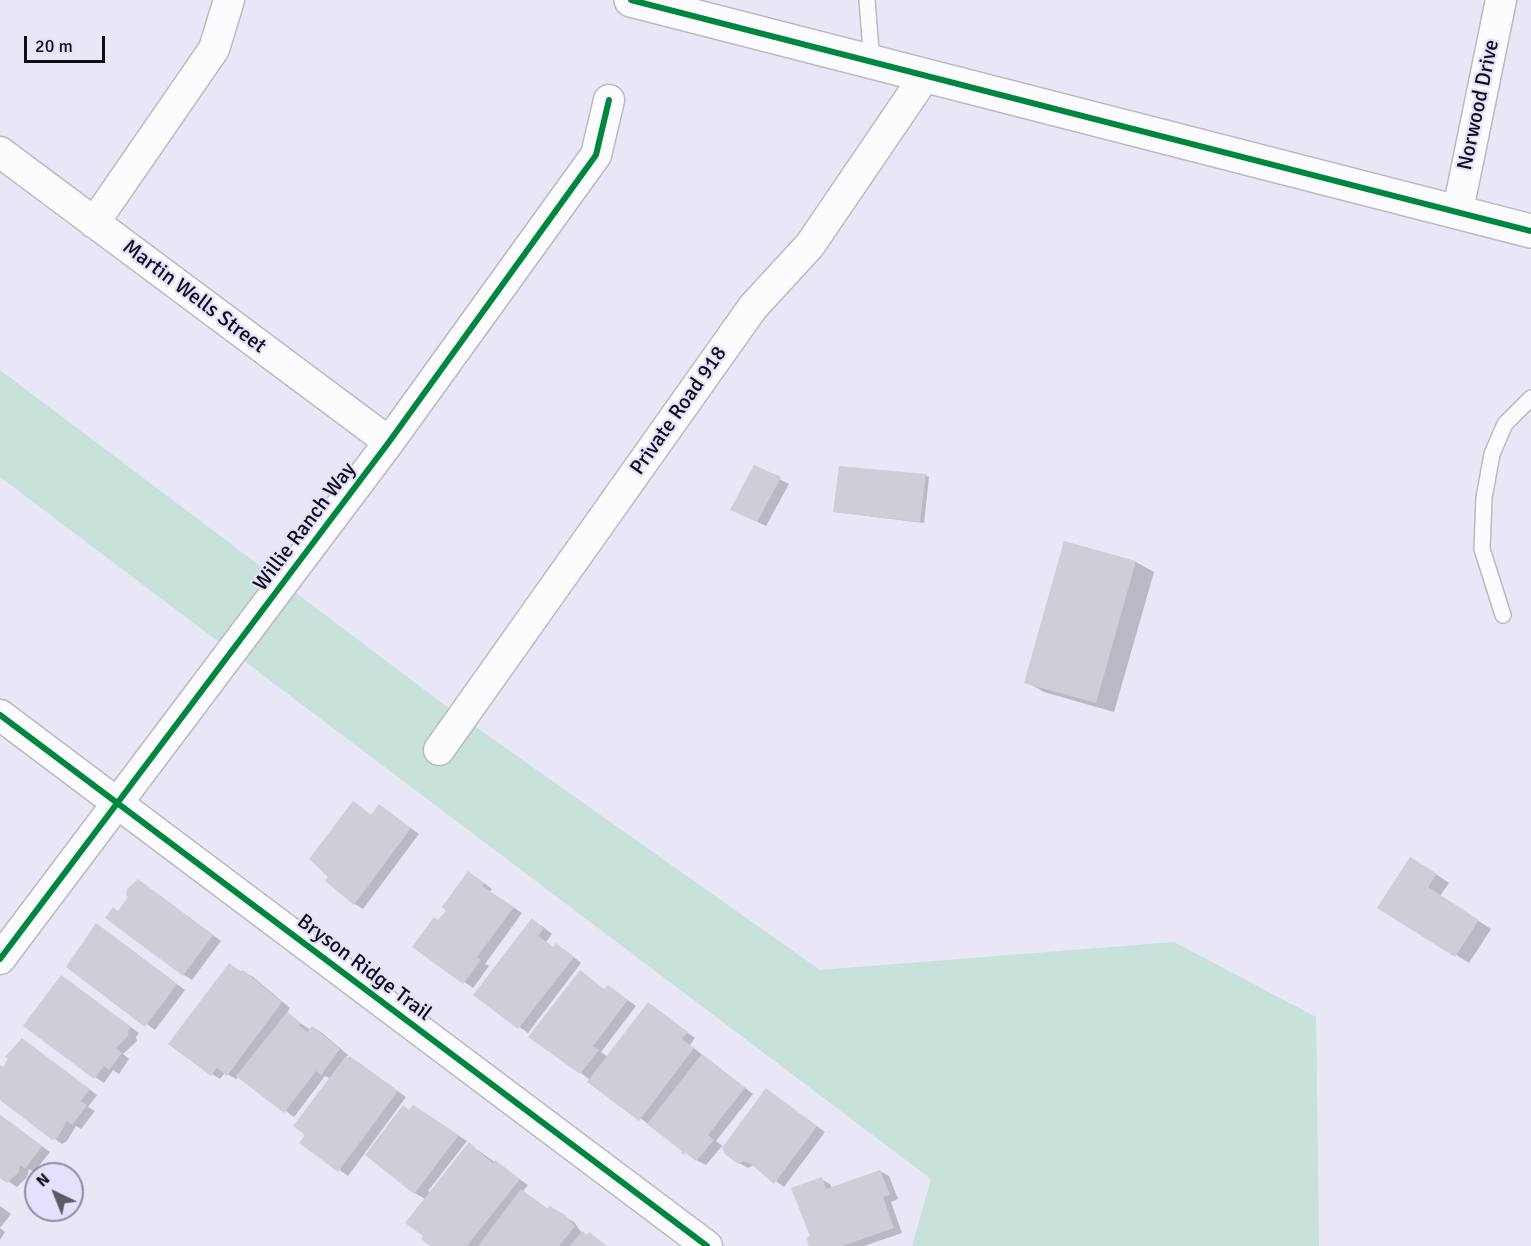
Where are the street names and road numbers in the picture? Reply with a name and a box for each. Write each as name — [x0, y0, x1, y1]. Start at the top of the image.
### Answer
street label: Norwood Drive — [1453, 37, 1505, 173]
street label: Martin Wells Street — [117, 235, 271, 359]
street label: Private Road 918 — [625, 342, 733, 480]
street label: Willie Ranch Way — [249, 458, 361, 596]
street label: Bryson Ridge Trail — [292, 909, 436, 1027]

